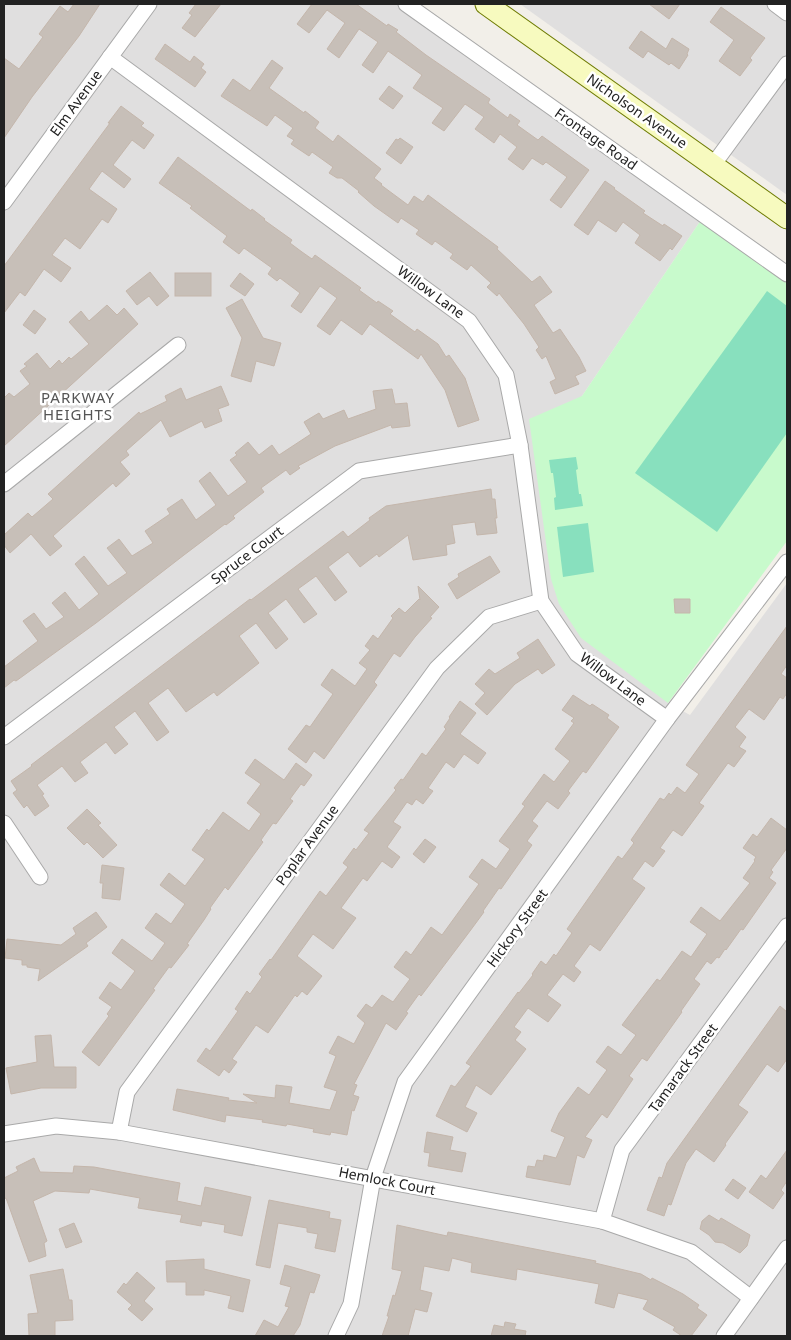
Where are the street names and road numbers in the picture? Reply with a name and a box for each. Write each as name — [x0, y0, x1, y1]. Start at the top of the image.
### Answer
street label: Elm Avenue — [45, 66, 106, 140]
street label: Nicholson Avenue — [583, 69, 691, 152]
street label: Frontage Road — [551, 103, 641, 174]
street label: Willow Lane — [394, 261, 469, 322]
street label: Spruce Court — [207, 521, 287, 588]
street label: Willow Lane — [576, 647, 650, 710]
street label: Poplar Avenue — [271, 800, 342, 889]
street label: Hickory Street — [482, 885, 551, 971]
street label: Tamarack Street — [644, 1019, 721, 1116]
street label: Hemlock Court — [337, 1162, 437, 1199]

